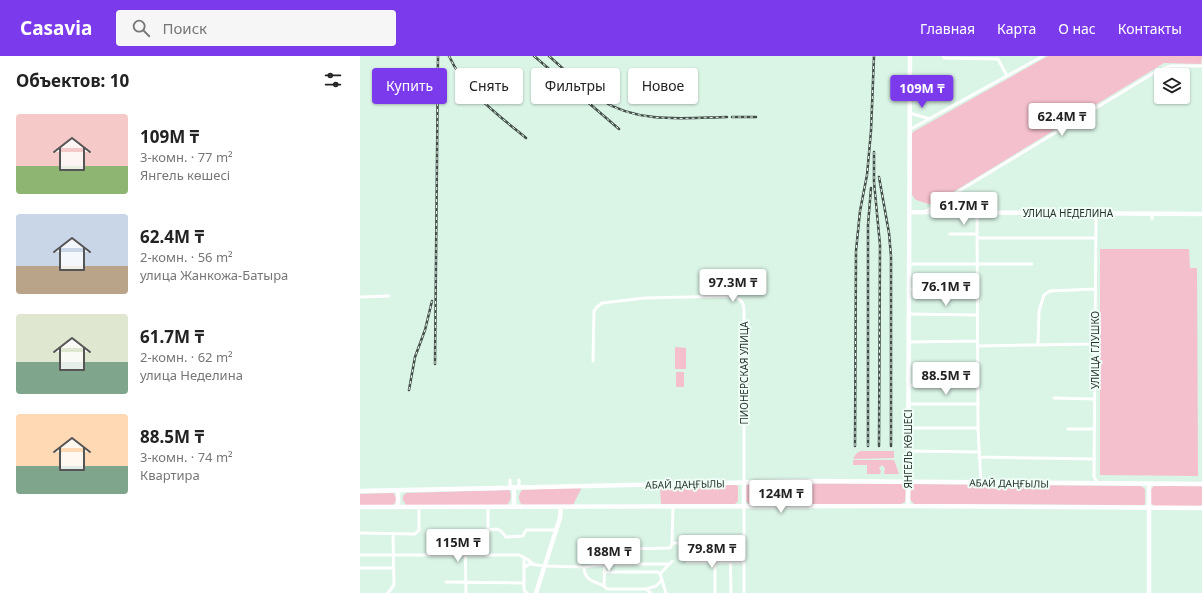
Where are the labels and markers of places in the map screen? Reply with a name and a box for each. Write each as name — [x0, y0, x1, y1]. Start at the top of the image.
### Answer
pin: 109M ₸ — [889, 75, 955, 109]
pin: 62.4M ₸ — [1025, 103, 1099, 137]
pin: 61.7M ₸ — [927, 192, 1001, 226]
pin: 97.3M ₸ — [696, 269, 770, 303]
pin: 76.1M ₸ — [909, 273, 983, 307]
pin: 88.5M ₸ — [909, 362, 983, 396]
pin: 124M ₸ — [748, 480, 814, 514]
pin: 115M ₸ — [425, 529, 491, 563]
pin: 79.8M ₸ — [675, 535, 749, 569]
pin: 188M ₸ — [576, 538, 642, 572]

